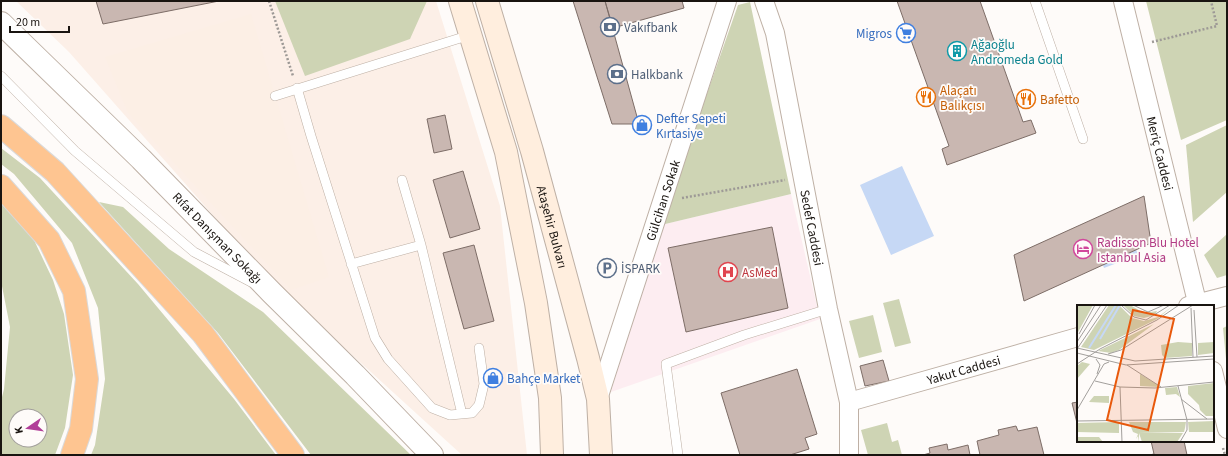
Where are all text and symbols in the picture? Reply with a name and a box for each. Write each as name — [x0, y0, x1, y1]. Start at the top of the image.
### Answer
scale bar — [10, 8, 69, 34]
text: 20 m — [16, 14, 40, 31]
bank icon: Vakıfbank — [599, 16, 621, 38]
place label: Vakıfbank — [624, 19, 678, 37]
supermarket icon: Migros — [895, 22, 917, 44]
place label: Migros — [856, 25, 893, 43]
place label: Ağaoğlu Andromeda Gold — [971, 36, 1063, 69]
building icon: Ağaoğlu Andromeda Gold — [946, 40, 968, 62]
bank icon: Halkbank — [606, 63, 628, 85]
place label: Halkbank — [631, 66, 683, 84]
place label: Alaçatı Balıkçısı — [940, 82, 985, 115]
restaurant icon: Alaçatı Balıkçısı — [915, 86, 937, 108]
restaurant icon: Bafetto — [1015, 88, 1037, 110]
place label: Bafetto — [1040, 91, 1080, 109]
place label: Defter Sepeti Kırtasiye — [656, 110, 726, 143]
shop icon: Defter Sepeti Kırtasiye — [631, 114, 653, 136]
street label: Meriç Caddesi — [1142, 115, 1177, 193]
street label: Gülcihan Sokak — [642, 157, 685, 243]
street label: Ataşehir Bulvarı — [532, 184, 571, 270]
street label: Rıfat Danışman Sokağı — [168, 188, 266, 288]
street label: Sedef Caddesi — [795, 188, 827, 267]
place label: Radisson Blu Hotel Istanbul Asia — [1097, 234, 1199, 267]
hotel icon: Radisson Blu Hotel Istanbul Asia — [1072, 238, 1094, 260]
parking icon: İSPARK — [596, 257, 618, 279]
place label: İSPARK — [621, 260, 661, 278]
hospital icon: AsMed — [717, 261, 739, 283]
place label: AsMed — [742, 264, 778, 282]
inset map — [1077, 305, 1214, 442]
street label: Yakut Caddesi — [924, 351, 1003, 390]
shop icon: Bahçe Market — [482, 367, 504, 389]
place label: Bahçe Market — [507, 370, 581, 388]
north arrow — [8, 408, 48, 448]
text: K — [11, 425, 27, 435]

